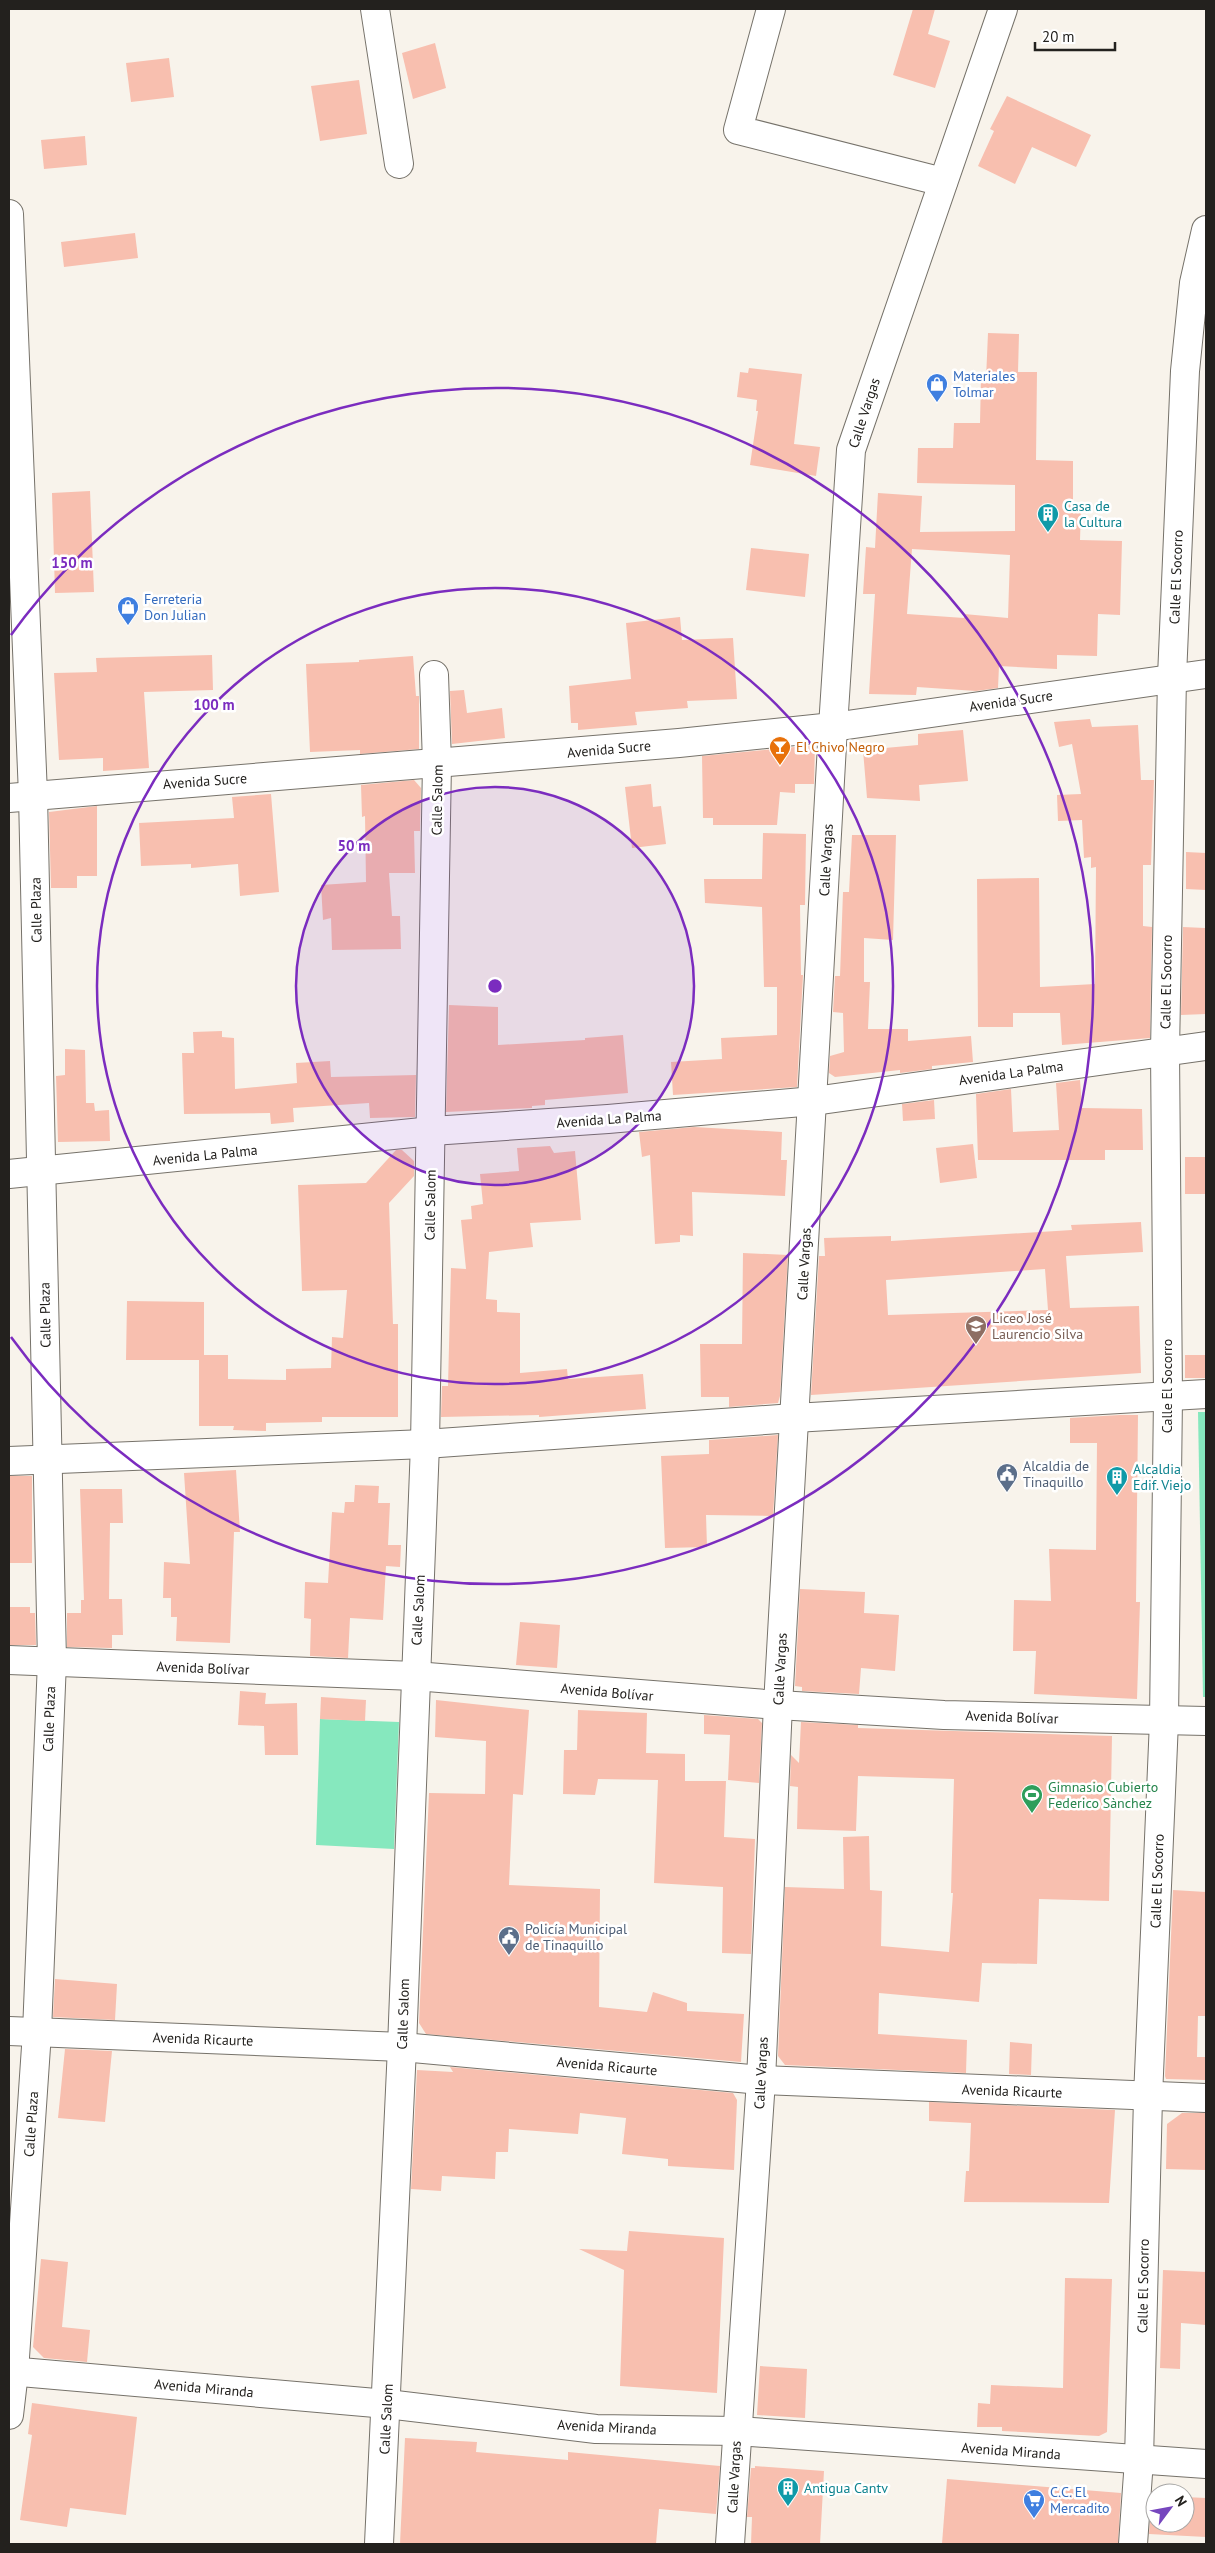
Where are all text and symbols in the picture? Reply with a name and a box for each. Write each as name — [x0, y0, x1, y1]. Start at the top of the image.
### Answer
scale bar — [1035, 20, 1115, 52]
text: 20 m — [1042, 27, 1075, 46]
place label: Materiales Tolmar — [953, 367, 1015, 401]
shop icon: Materiales Tolmar — [925, 372, 949, 403]
street label: Calle Vargas — [844, 376, 884, 450]
place label: Casa de la Cultura — [1064, 497, 1122, 531]
building icon: Casa de la Cultura — [1036, 502, 1060, 533]
street label: Calle El Socorro — [1165, 529, 1187, 625]
text: 150 m — [51, 553, 93, 572]
place label: Ferreteria Don Julian — [144, 590, 206, 624]
shop icon: Ferreteria Don Julian — [116, 595, 140, 626]
street label: Avenida Sucre — [968, 686, 1054, 716]
text: 100 m — [193, 695, 235, 714]
bar icon: El Chivo Negro — [768, 735, 792, 766]
street label: Avenida Sucre — [566, 736, 652, 762]
place label: El Chivo Negro — [796, 738, 885, 756]
street label: Calle Salom — [427, 764, 447, 836]
street label: Avenida Sucre — [162, 769, 248, 793]
street label: Calle Vargas — [815, 823, 837, 897]
text: 50 m — [338, 836, 370, 855]
street label: Calle Plaza — [26, 877, 46, 943]
street label: Calle El Socorro — [1156, 935, 1176, 1029]
centre of rings — [486, 977, 504, 995]
street label: Avenida La Palma — [958, 1057, 1064, 1089]
street label: Avenida La Palma — [556, 1106, 662, 1132]
street label: Avenida La Palma — [152, 1141, 258, 1169]
street label: Calle Salom — [420, 1169, 440, 1241]
street label: Calle Vargas — [793, 1227, 815, 1301]
street label: Calle Plaza — [35, 1282, 55, 1348]
place label: Liceo José Laurencio Silva — [992, 1309, 1083, 1343]
school or university icon: Liceo José Laurencio Silva — [964, 1314, 988, 1345]
street label: Calle El Socorro — [1158, 1339, 1176, 1433]
place label: Alcaldia de Tinaquillo — [1023, 1457, 1089, 1491]
place label: Alcaldia Edif. Viejo — [1133, 1460, 1191, 1494]
public building icon: Alcaldia de Tinaquillo — [995, 1462, 1019, 1493]
building icon: Alcaldia Edif. Viejo — [1105, 1465, 1129, 1496]
street label: Calle Salom — [407, 1574, 429, 1646]
street label: Calle Vargas — [769, 1632, 791, 1706]
street label: Avenida Bolívar — [156, 1657, 250, 1679]
street label: Avenida Bolívar — [560, 1679, 654, 1705]
street label: Calle Plaza — [39, 1686, 59, 1752]
street label: Avenida Bolívar — [965, 1706, 1059, 1728]
place label: Gimnasio Cubierto Federico Sànchez — [1048, 1778, 1158, 1812]
sports icon: Gimnasio Cubierto Federico Sànchez — [1020, 1783, 1044, 1814]
street label: Calle El Socorro — [1146, 1833, 1168, 1929]
place label: Policía Municipal de Tinaquillo — [525, 1920, 627, 1954]
public building icon: Policía Municipal de Tinaquillo — [497, 1925, 521, 1956]
street label: Calle Salom — [393, 1978, 413, 2050]
street label: Avenida Ricaurte — [152, 2028, 254, 2050]
street label: Calle Vargas — [750, 2036, 772, 2110]
street label: Avenida Ricaurte — [556, 2053, 658, 2079]
street label: Avenida Ricaurte — [961, 2080, 1063, 2102]
street label: Calle Plaza — [20, 2091, 42, 2157]
street label: Calle El Socorro — [1133, 2239, 1153, 2333]
street label: Avenida Miranda — [154, 2375, 254, 2401]
street label: Calle Salom — [375, 2383, 397, 2455]
street label: Avenida Miranda — [557, 2415, 657, 2439]
street label: Avenida Miranda — [961, 2439, 1061, 2463]
street label: Calle Vargas — [723, 2440, 745, 2514]
building icon: Antigua Cantv — [776, 2476, 800, 2507]
place label: Antigua Cantv — [804, 2479, 888, 2497]
place label: C.C. El Mercadito — [1050, 2483, 1110, 2517]
north arrow — [1145, 2483, 1195, 2533]
supermarket icon: C.C. El Mercadito — [1022, 2488, 1046, 2519]
text: N — [1171, 2492, 1191, 2510]

